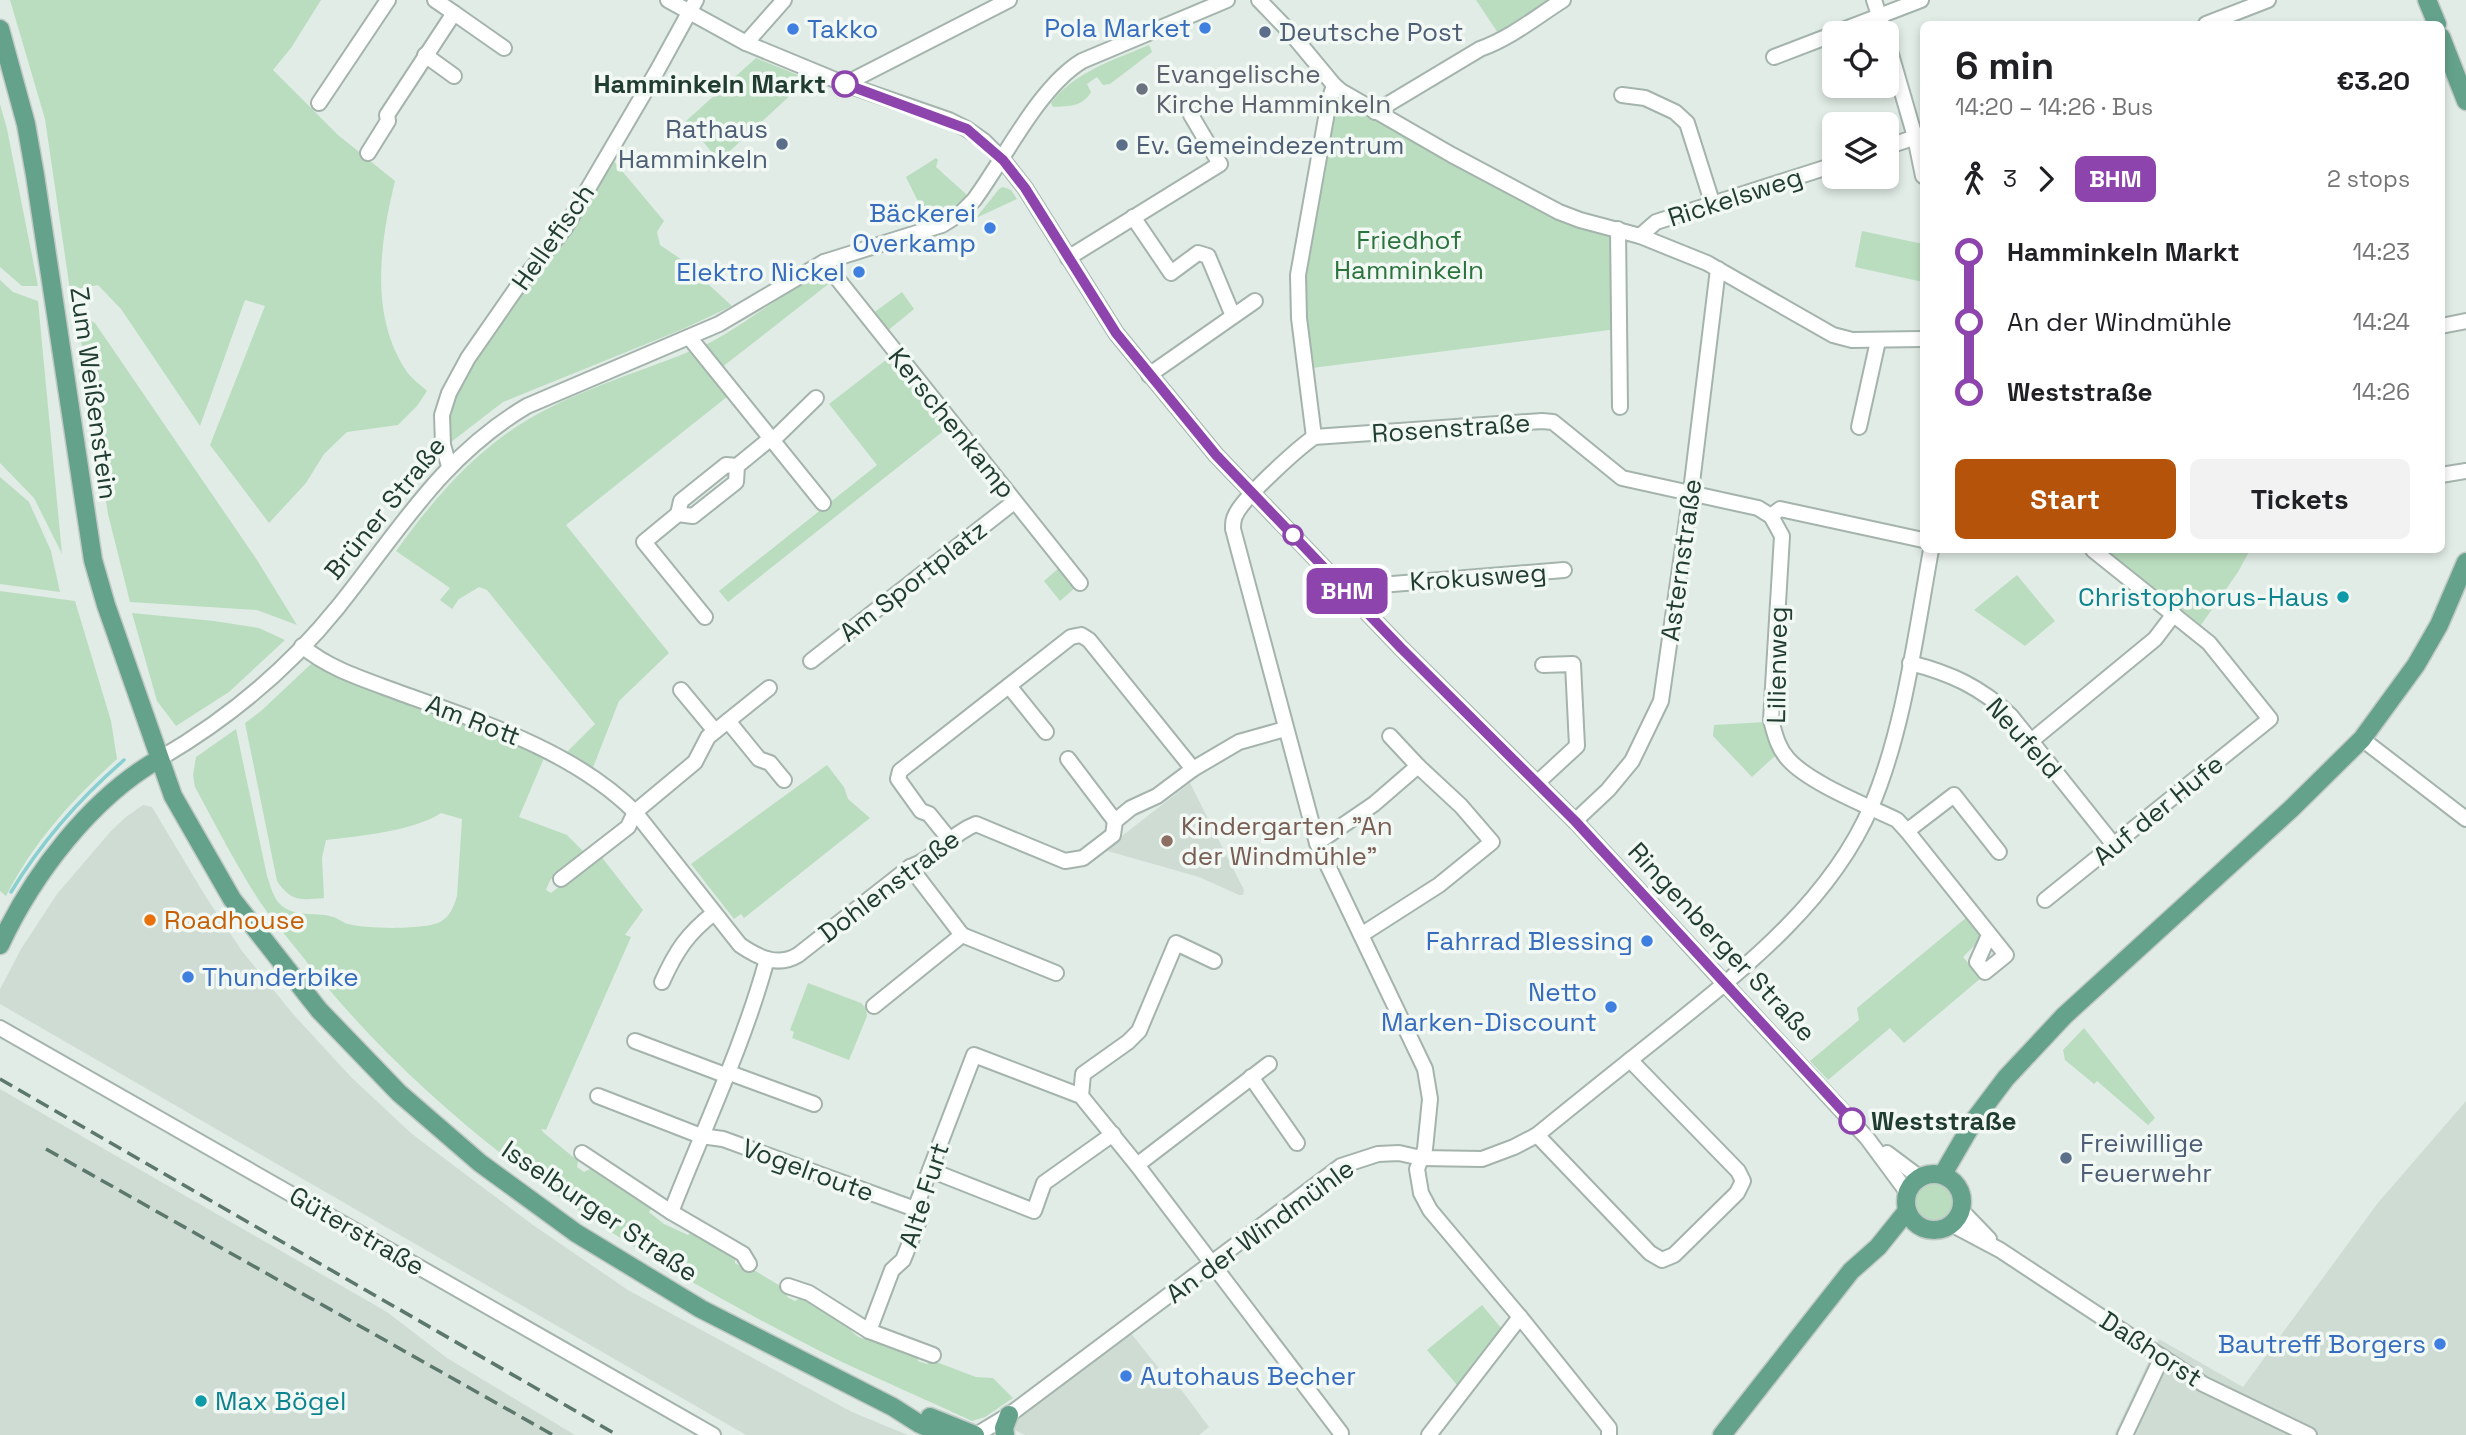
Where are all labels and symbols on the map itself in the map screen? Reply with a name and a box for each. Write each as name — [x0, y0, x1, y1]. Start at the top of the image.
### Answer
place label: Pola Market — [1044, 11, 1191, 45]
place label: Takko — [807, 12, 878, 46]
place label: Deutsche Post — [1279, 15, 1463, 49]
marker: Pola Market — [1197, 20, 1213, 36]
marker: Takko — [785, 21, 801, 37]
marker: Deutsche Post — [1257, 24, 1273, 40]
place label: Evangelische Kirche Hamminkeln — [1156, 57, 1391, 121]
place label: Hamminkeln Markt — [593, 67, 826, 101]
marker: Hamminkeln Markt — [832, 71, 858, 97]
marker: Evangelische Kirche Hamminkeln — [1134, 81, 1150, 97]
place label: Rathaus Hamminkeln — [618, 112, 768, 176]
place label: Ev. Gemeindezentrum — [1136, 128, 1404, 162]
marker: Rathaus Hamminkeln — [774, 136, 790, 152]
marker: Ev. Gemeindezentrum — [1114, 137, 1130, 153]
street label: Rickelsweg — [1663, 159, 1807, 235]
street label: Hellefisch — [504, 177, 602, 297]
place label: Bäckerei Overkamp — [852, 196, 976, 260]
marker: Bäckerei Overkamp — [982, 220, 998, 236]
park label: Friedhof Hamminkeln — [1334, 223, 1484, 287]
place label: Elektro Nickel — [676, 255, 845, 289]
marker: Elektro Nickel — [851, 264, 867, 280]
street label: Zum Weißenstein — [62, 285, 126, 501]
street label: Kerschenkamp — [881, 341, 1023, 505]
street label: Rosenstraße — [1371, 405, 1531, 451]
street label: Brüner Straße — [317, 429, 453, 587]
street label: Asternstraße — [1653, 477, 1709, 643]
street label: Am Sportplatz — [832, 513, 994, 649]
unlabelled marker — [1283, 525, 1303, 545]
street label: Krokusweg — [1408, 555, 1548, 599]
line badge: BHM — [1307, 568, 1387, 614]
place label: Christophorus-Haus — [2078, 580, 2329, 614]
marker: Christophorus-Haus — [2335, 589, 2351, 605]
street label: Lilienweg — [1759, 606, 1795, 724]
street label: Am Rott — [421, 687, 525, 753]
street label: Neufeld — [1979, 690, 2069, 786]
street label: Auf der Hufe — [2086, 747, 2230, 873]
place label: Kindergarten "An der Windmühle" — [1181, 809, 1393, 873]
street label: Dohlenstraße — [812, 822, 966, 950]
marker: Kindergarten "An der Windmühle" — [1159, 833, 1175, 849]
street label: Ringenberger Straße — [1621, 835, 1823, 1049]
place label: Roadhouse — [164, 903, 305, 937]
marker: Roadhouse — [142, 912, 158, 928]
place label: Fahrrad Blessing — [1426, 924, 1633, 958]
marker: Fahrrad Blessing — [1639, 933, 1655, 949]
place label: Thunderbike — [202, 960, 359, 994]
marker: Thunderbike — [180, 969, 196, 985]
place label: Netto Marken-Discount — [1381, 975, 1597, 1039]
marker: Netto Marken-Discount — [1603, 999, 1619, 1015]
place label: Weststraße — [1871, 1104, 2017, 1138]
marker: Weststraße — [1839, 1108, 1865, 1134]
place label: Freiwillige Feuerwehr — [2080, 1126, 2212, 1190]
street label: Vogelroute — [737, 1130, 879, 1210]
street label: Isselburger Straße — [495, 1133, 705, 1289]
street label: Alte Furt — [891, 1138, 957, 1252]
marker: Freiwillige Feuerwehr — [2058, 1150, 2074, 1166]
street label: An der Windmühle — [1159, 1151, 1361, 1311]
street label: Güterstraße — [283, 1179, 431, 1283]
street label: Daßhorst — [2093, 1303, 2209, 1395]
place label: Bautreff Borgers — [2218, 1327, 2426, 1361]
marker: Bautreff Borgers — [2432, 1336, 2448, 1352]
place label: Autohaus Becher — [1140, 1359, 1356, 1393]
marker: Autohaus Becher — [1118, 1368, 1134, 1384]
place label: Max Bögel — [215, 1384, 346, 1418]
marker: Max Bögel — [193, 1393, 209, 1409]

